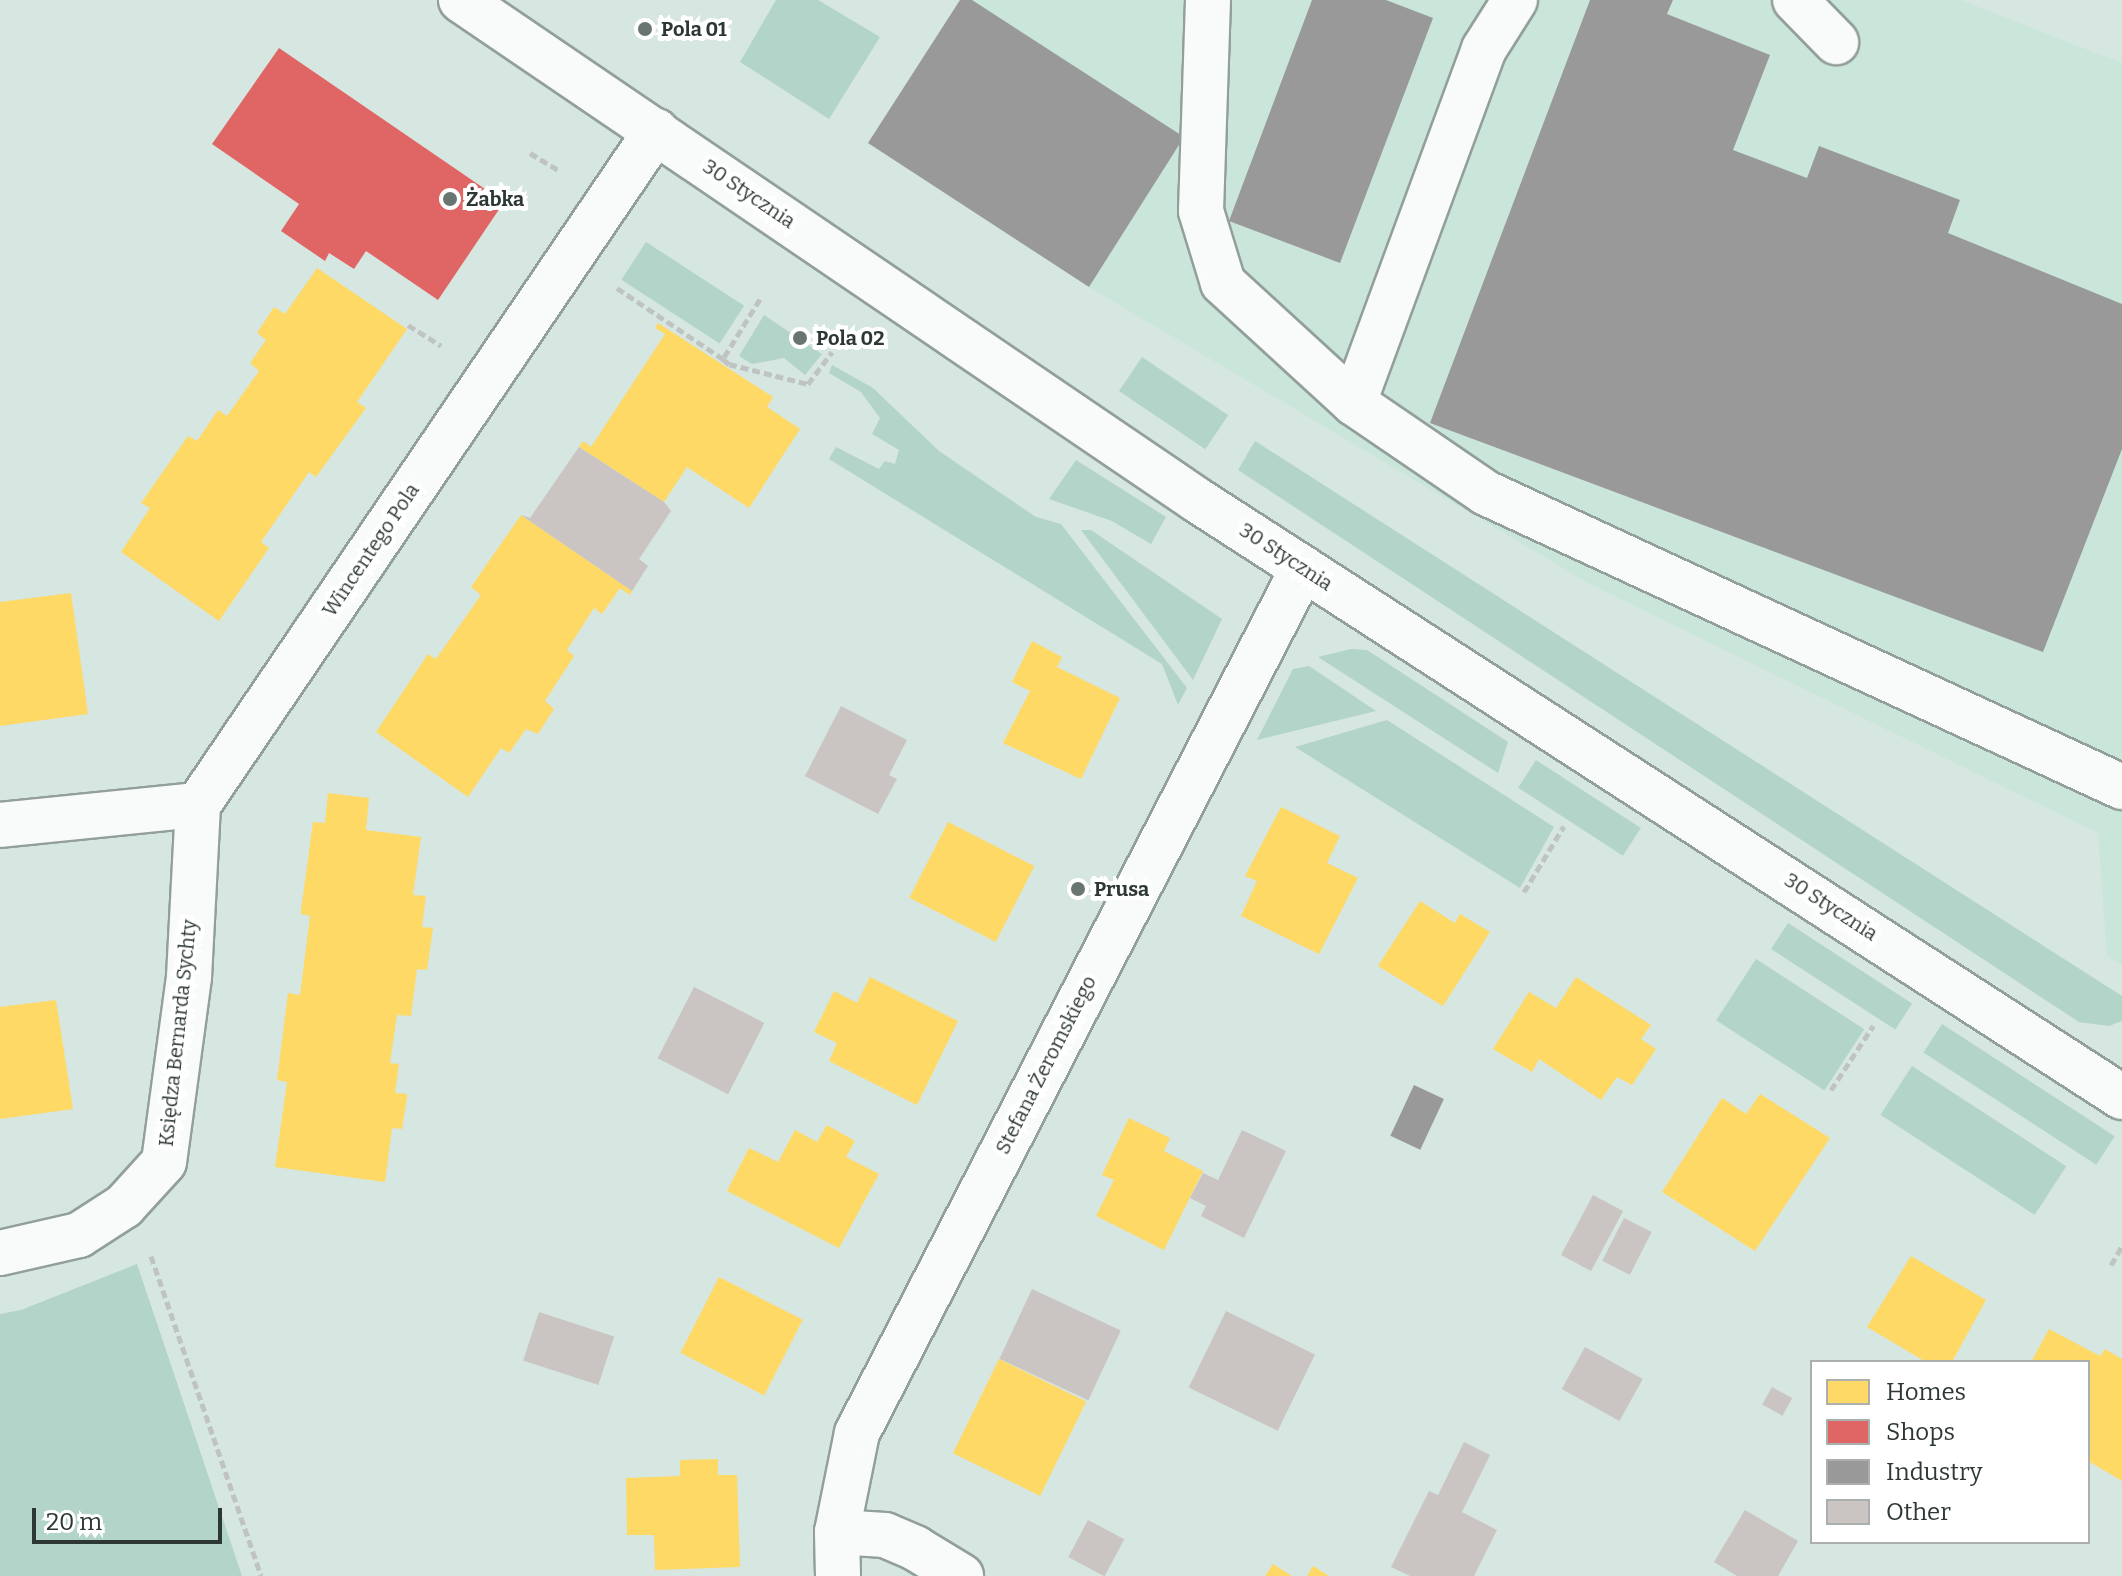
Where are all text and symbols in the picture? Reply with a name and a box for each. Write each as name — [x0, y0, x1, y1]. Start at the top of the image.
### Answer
place label: Pola 01 — [661, 17, 727, 41]
marker: Pola 01 — [636, 20, 654, 38]
street label: 30 Stycznia — [698, 154, 800, 234]
place label: Żabka — [466, 187, 524, 211]
marker: Żabka — [441, 190, 459, 208]
place label: Pola 02 — [816, 326, 884, 350]
marker: Pola 02 — [791, 329, 809, 347]
street label: Wincentego Pola — [318, 479, 424, 621]
street label: 30 Stycznia — [1235, 518, 1337, 596]
street label: 30 Stycznia — [1780, 868, 1882, 946]
place label: Prusa — [1094, 877, 1149, 901]
marker: Prusa — [1069, 880, 1087, 898]
street label: Księdza Bernarda Sychty — [154, 918, 202, 1148]
street label: Stefana Żeromskiego — [991, 972, 1101, 1158]
legend — [1810, 1360, 2090, 1544]
text: Homes — [1886, 1378, 1966, 1406]
text: Shops — [1886, 1418, 1955, 1446]
text: Industry — [1886, 1458, 1983, 1486]
scale bar — [36, 1492, 226, 1542]
text: Other — [1886, 1498, 1951, 1526]
text: 20 m — [46, 1508, 102, 1536]

